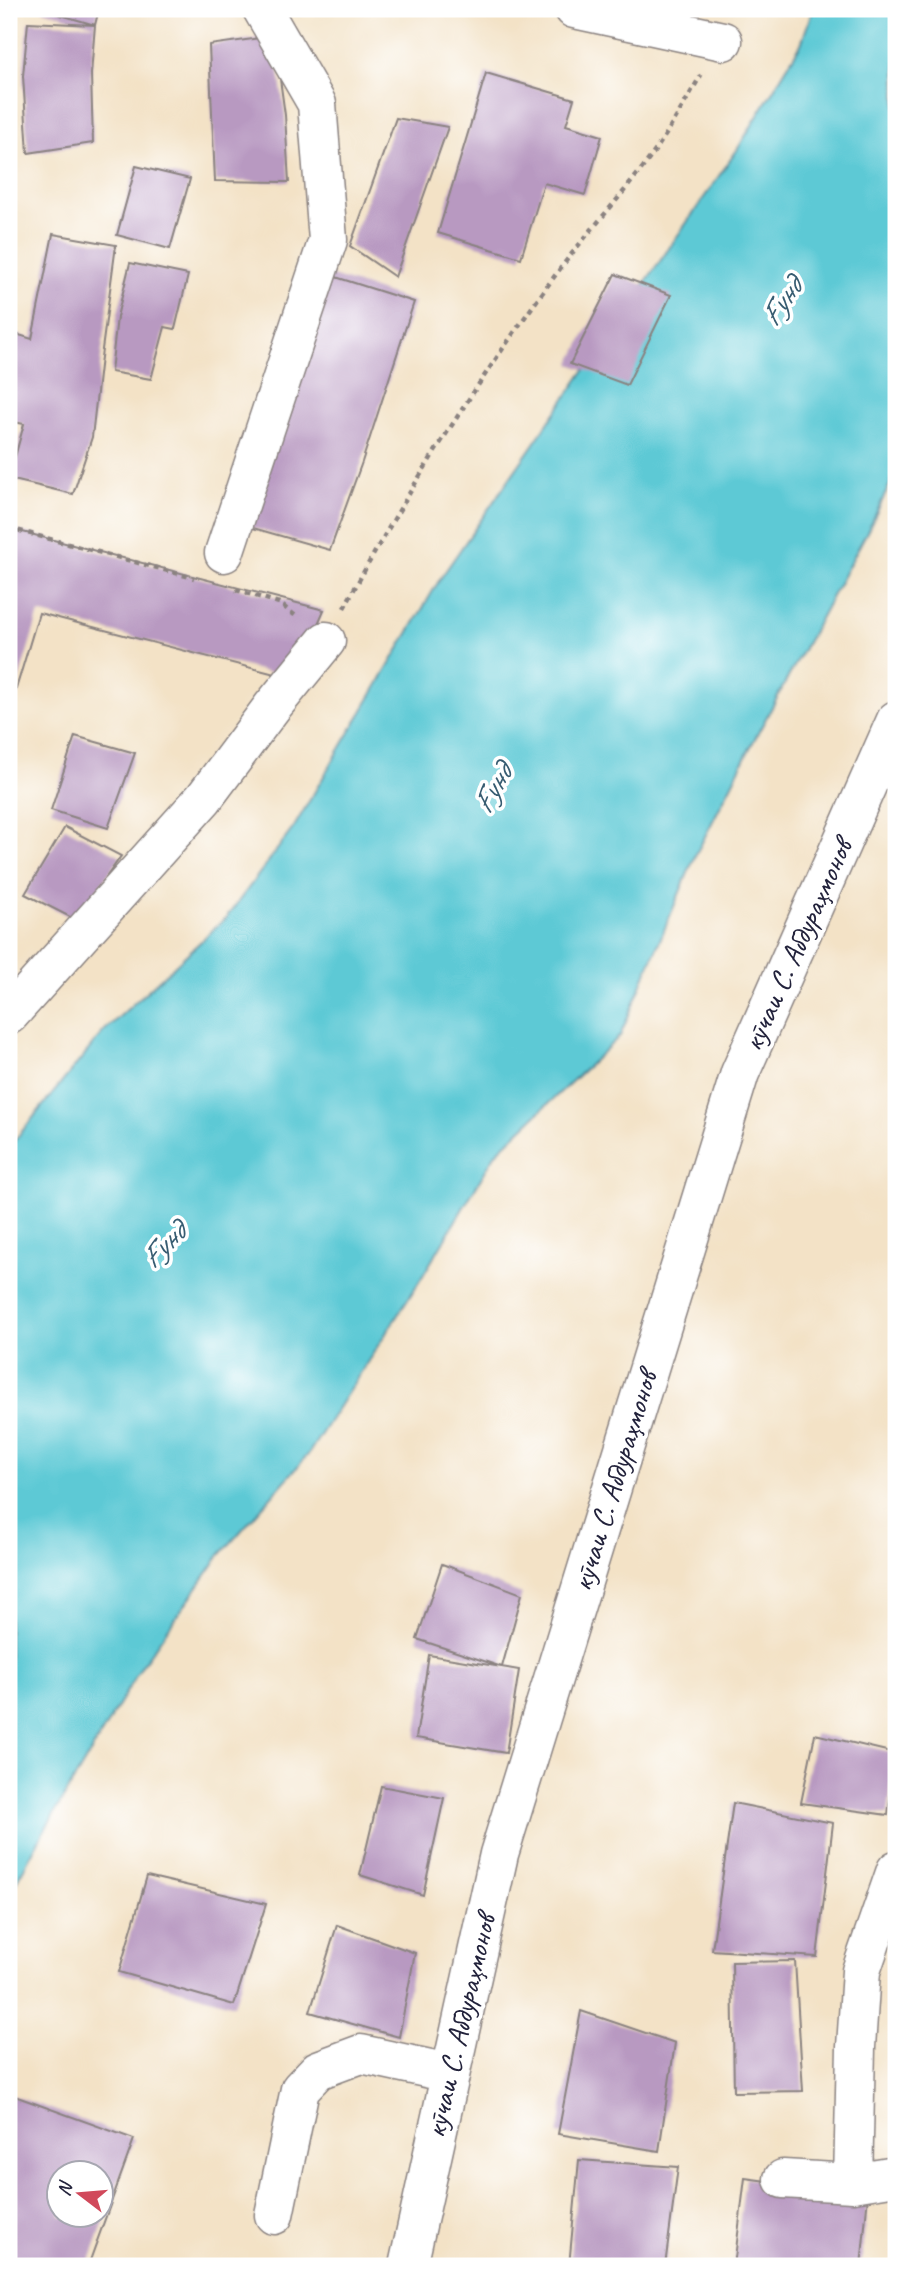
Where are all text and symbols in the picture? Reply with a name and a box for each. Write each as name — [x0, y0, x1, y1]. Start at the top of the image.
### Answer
water label: Ғунд — [749, 264, 816, 335]
water label: Ғунд — [461, 751, 525, 821]
street label: кӯчаи С. Абдураҳмонов — [733, 828, 863, 1057]
water label: Ғунд — [130, 1208, 199, 1278]
street label: кӯчаи С. Абдураҳмонов — [563, 1361, 667, 1595]
street label: кӯчаи С. Абдураҳмонов — [416, 1905, 505, 2141]
north arrow — [46, 2160, 116, 2230]
text: N — [51, 2178, 79, 2199]

